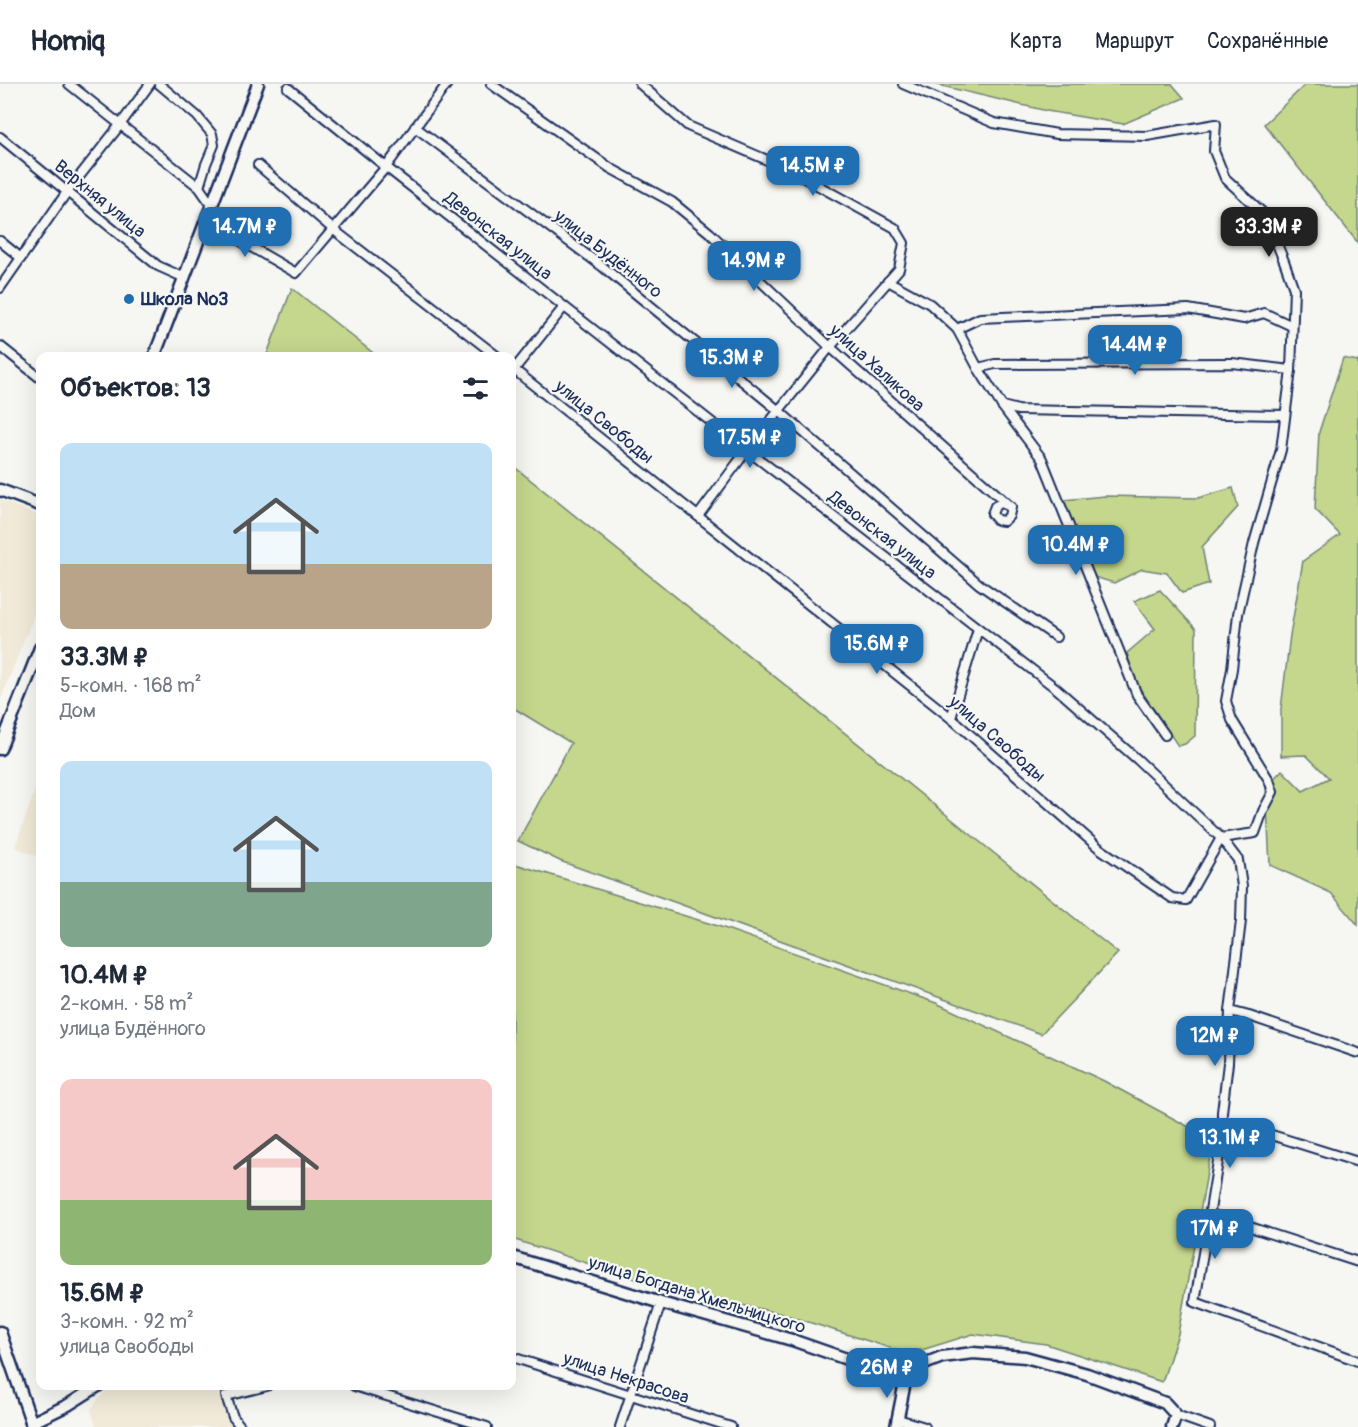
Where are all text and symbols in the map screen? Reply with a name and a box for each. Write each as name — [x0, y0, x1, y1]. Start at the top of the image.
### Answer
text: Homiq — [30, 24, 105, 59]
text: Карта — [1010, 28, 1062, 55]
text: Маршрут — [1095, 28, 1174, 55]
text: Сохранённые — [1207, 28, 1328, 55]
pin: 14.5M ₽ — [758, 146, 868, 197]
text: 14.5M ₽ — [780, 153, 846, 178]
street label: Верхняя улица — [50, 155, 150, 243]
street label: Девонская улица — [438, 186, 557, 285]
street label: улица Будённого — [548, 204, 667, 304]
pin: 14.7M ₽ — [190, 207, 300, 258]
pin: 33.3M ₽ — [1214, 207, 1324, 258]
text: 14.7M ₽ — [212, 214, 278, 239]
text: 33.3M ₽ — [1235, 214, 1303, 239]
pin: 14.9M ₽ — [699, 241, 809, 292]
text: 14.9M ₽ — [722, 248, 786, 273]
place label: Школа №3 — [140, 288, 228, 311]
marker: Школа №3 — [122, 292, 136, 306]
street label: улица Халикова — [824, 318, 929, 417]
pin: 14.4M ₽ — [1080, 325, 1190, 376]
text: 14.4M ₽ — [1102, 332, 1168, 357]
pin: 15.3M ₽ — [677, 338, 787, 389]
text: 15.3M ₽ — [700, 345, 764, 370]
text: Объектов: 13 — [60, 372, 211, 404]
icon: filters — [459, 372, 492, 405]
street label: улица Свободы — [549, 374, 658, 469]
pin: 17.5M ₽ — [695, 418, 805, 469]
text: 17.5M ₽ — [718, 425, 782, 450]
icon: home — [222, 482, 330, 590]
street label: Девонская улица — [822, 485, 941, 584]
pin: 10.4M ₽ — [1021, 525, 1131, 576]
text: 10.4M ₽ — [1042, 532, 1110, 557]
pin: 15.6M ₽ — [822, 624, 932, 675]
text: 15.6M ₽ — [844, 631, 910, 656]
text: 33.3M ₽ — [60, 641, 149, 673]
text: 5-комн. · 168 m² — [60, 673, 202, 698]
street label: улица Свободы — [943, 690, 1050, 787]
text: Дом — [60, 698, 96, 723]
icon: home — [222, 800, 330, 908]
text: 10.4M ₽ — [60, 959, 149, 991]
text: 2-комн. · 58 m² — [60, 991, 193, 1016]
text: улица Будённого — [60, 1016, 206, 1041]
pin: 12M ₽ — [1173, 1016, 1257, 1067]
text: 12M ₽ — [1190, 1023, 1240, 1048]
icon: home — [222, 1118, 330, 1226]
pin: 13.1M ₽ — [1175, 1118, 1285, 1169]
text: 13.1M ₽ — [1199, 1125, 1261, 1150]
pin: 17M ₽ — [1173, 1209, 1257, 1260]
text: 17M ₽ — [1190, 1216, 1240, 1241]
street label: улица Богдана Хмельницкого — [585, 1251, 809, 1339]
text: 15.6M ₽ — [60, 1277, 145, 1309]
text: 3-комн. · 92 m² — [60, 1309, 194, 1334]
text: улица Свободы — [60, 1334, 194, 1359]
street label: улица Некрасова — [559, 1346, 692, 1409]
pin: 26M ₽ — [845, 1348, 929, 1399]
text: 26M ₽ — [860, 1355, 914, 1380]

